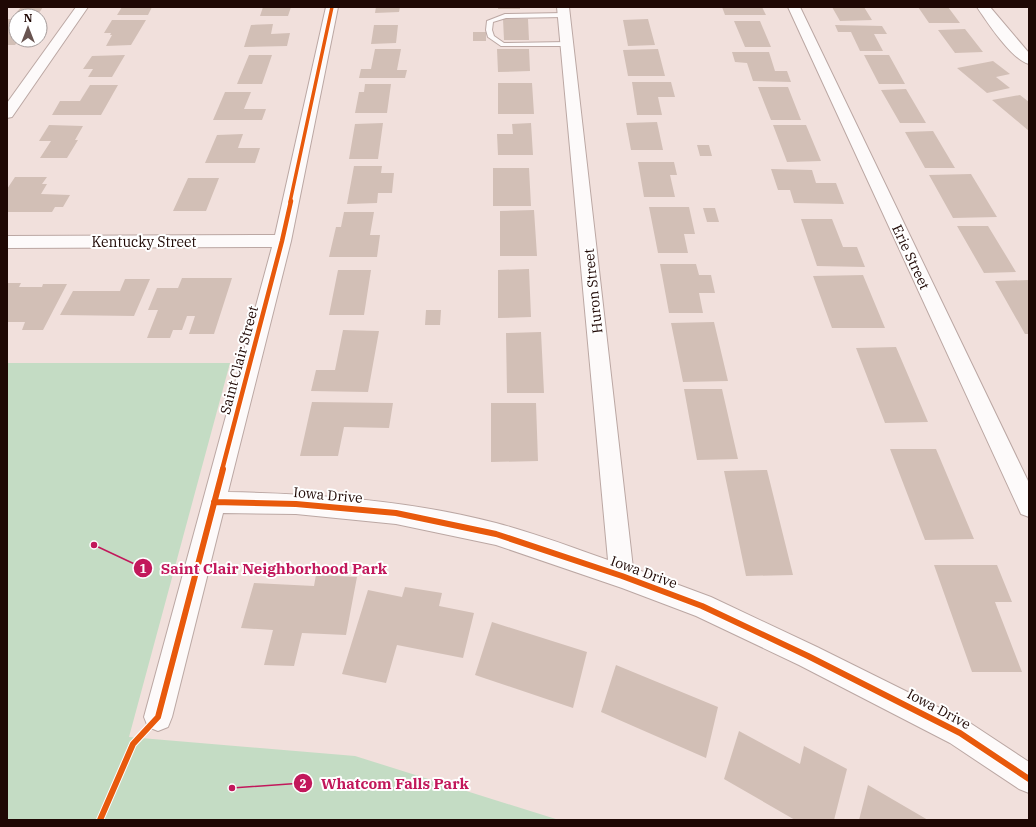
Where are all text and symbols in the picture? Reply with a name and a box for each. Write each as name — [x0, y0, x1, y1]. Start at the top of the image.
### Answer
north arrow — [8, 8, 48, 48]
text: N — [24, 11, 33, 25]
street label: Erie Street — [888, 222, 934, 292]
street label: Kentucky Street — [91, 233, 197, 251]
street label: Huron Street — [580, 248, 606, 334]
street label: Saint Clair Street — [216, 304, 262, 416]
street label: Iowa Drive — [293, 483, 363, 507]
street label: Iowa Drive — [608, 552, 680, 592]
callout: Saint Clair Neighborhood Park — [133, 555, 395, 582]
text: Saint Clair Neighborhood Park — [161, 559, 388, 578]
text: 1 — [139, 561, 147, 576]
street label: Iowa Drive — [904, 685, 974, 733]
callout: Whatcom Falls Park — [293, 770, 477, 797]
text: Whatcom Falls Park — [321, 774, 470, 793]
text: 2 — [299, 776, 307, 791]

